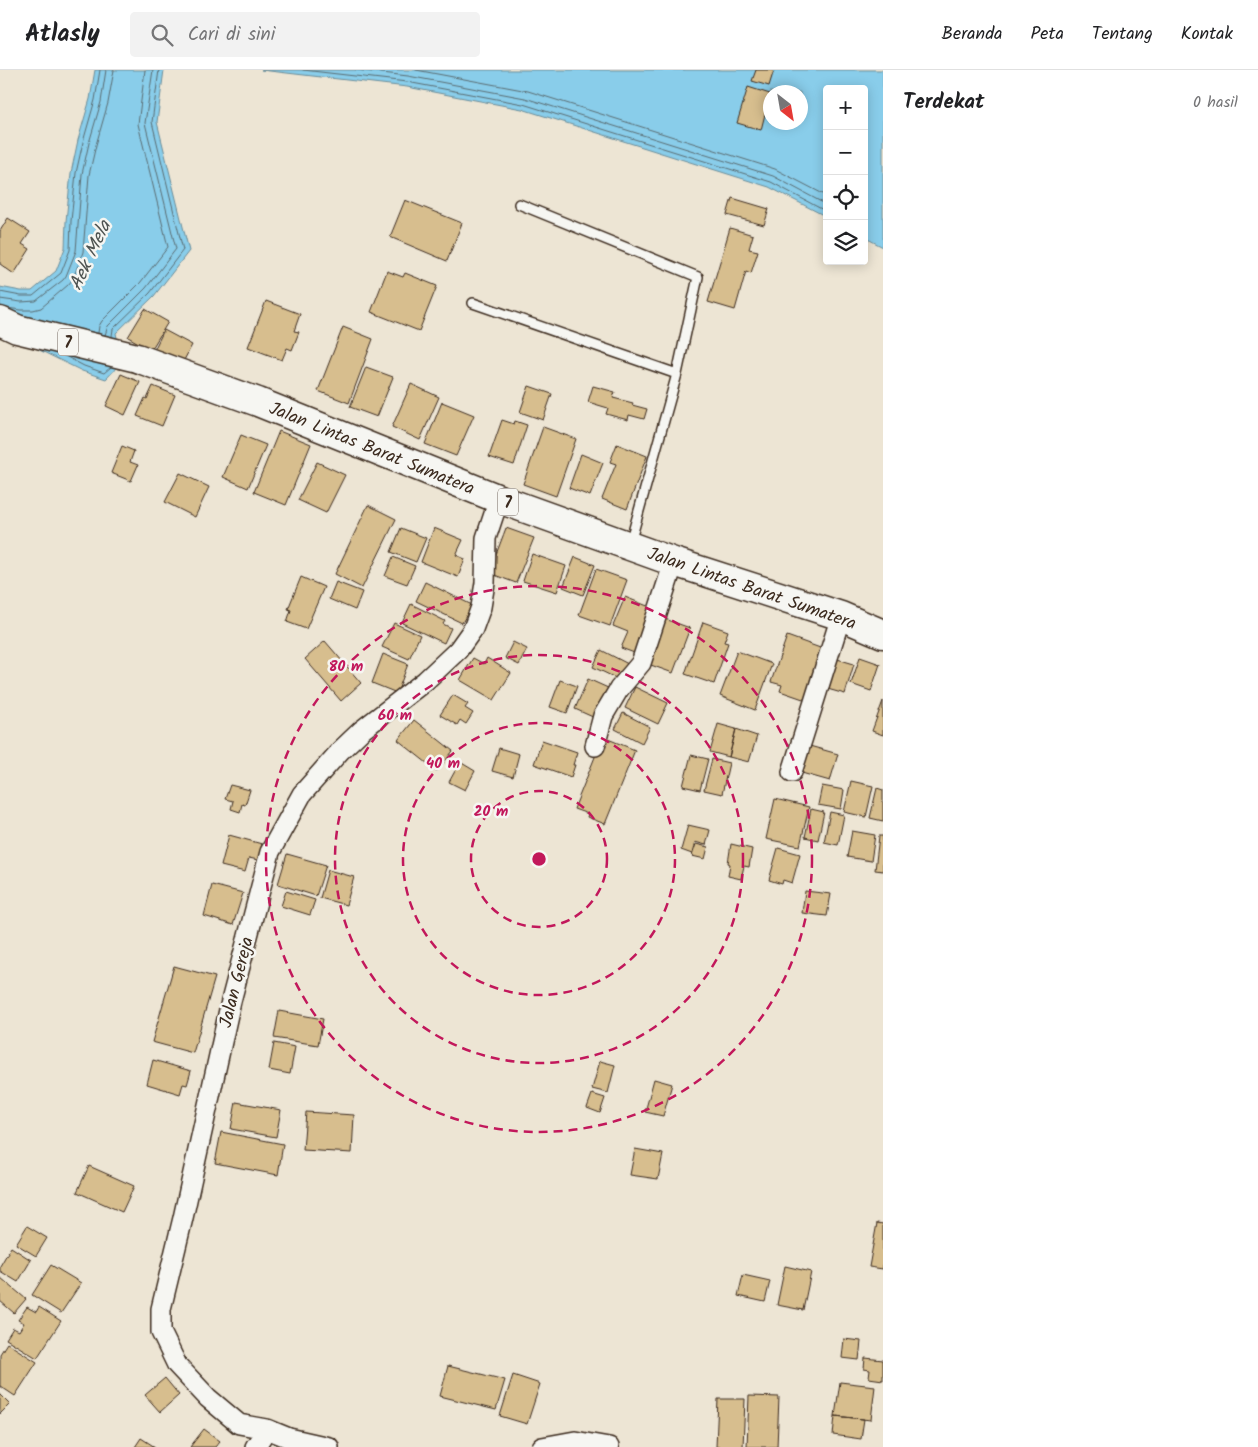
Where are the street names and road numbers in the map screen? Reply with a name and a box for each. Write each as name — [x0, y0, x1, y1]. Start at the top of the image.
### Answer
road number: 7 — [58, 328, 78, 356]
street label: Jalan Lintas Barat Sumatera — [264, 395, 479, 504]
road number: 7 — [498, 488, 518, 516]
street label: Jalan Lintas Barat Sumatera — [643, 540, 860, 639]
street label: Jalan Gereja — [212, 934, 263, 1031]

